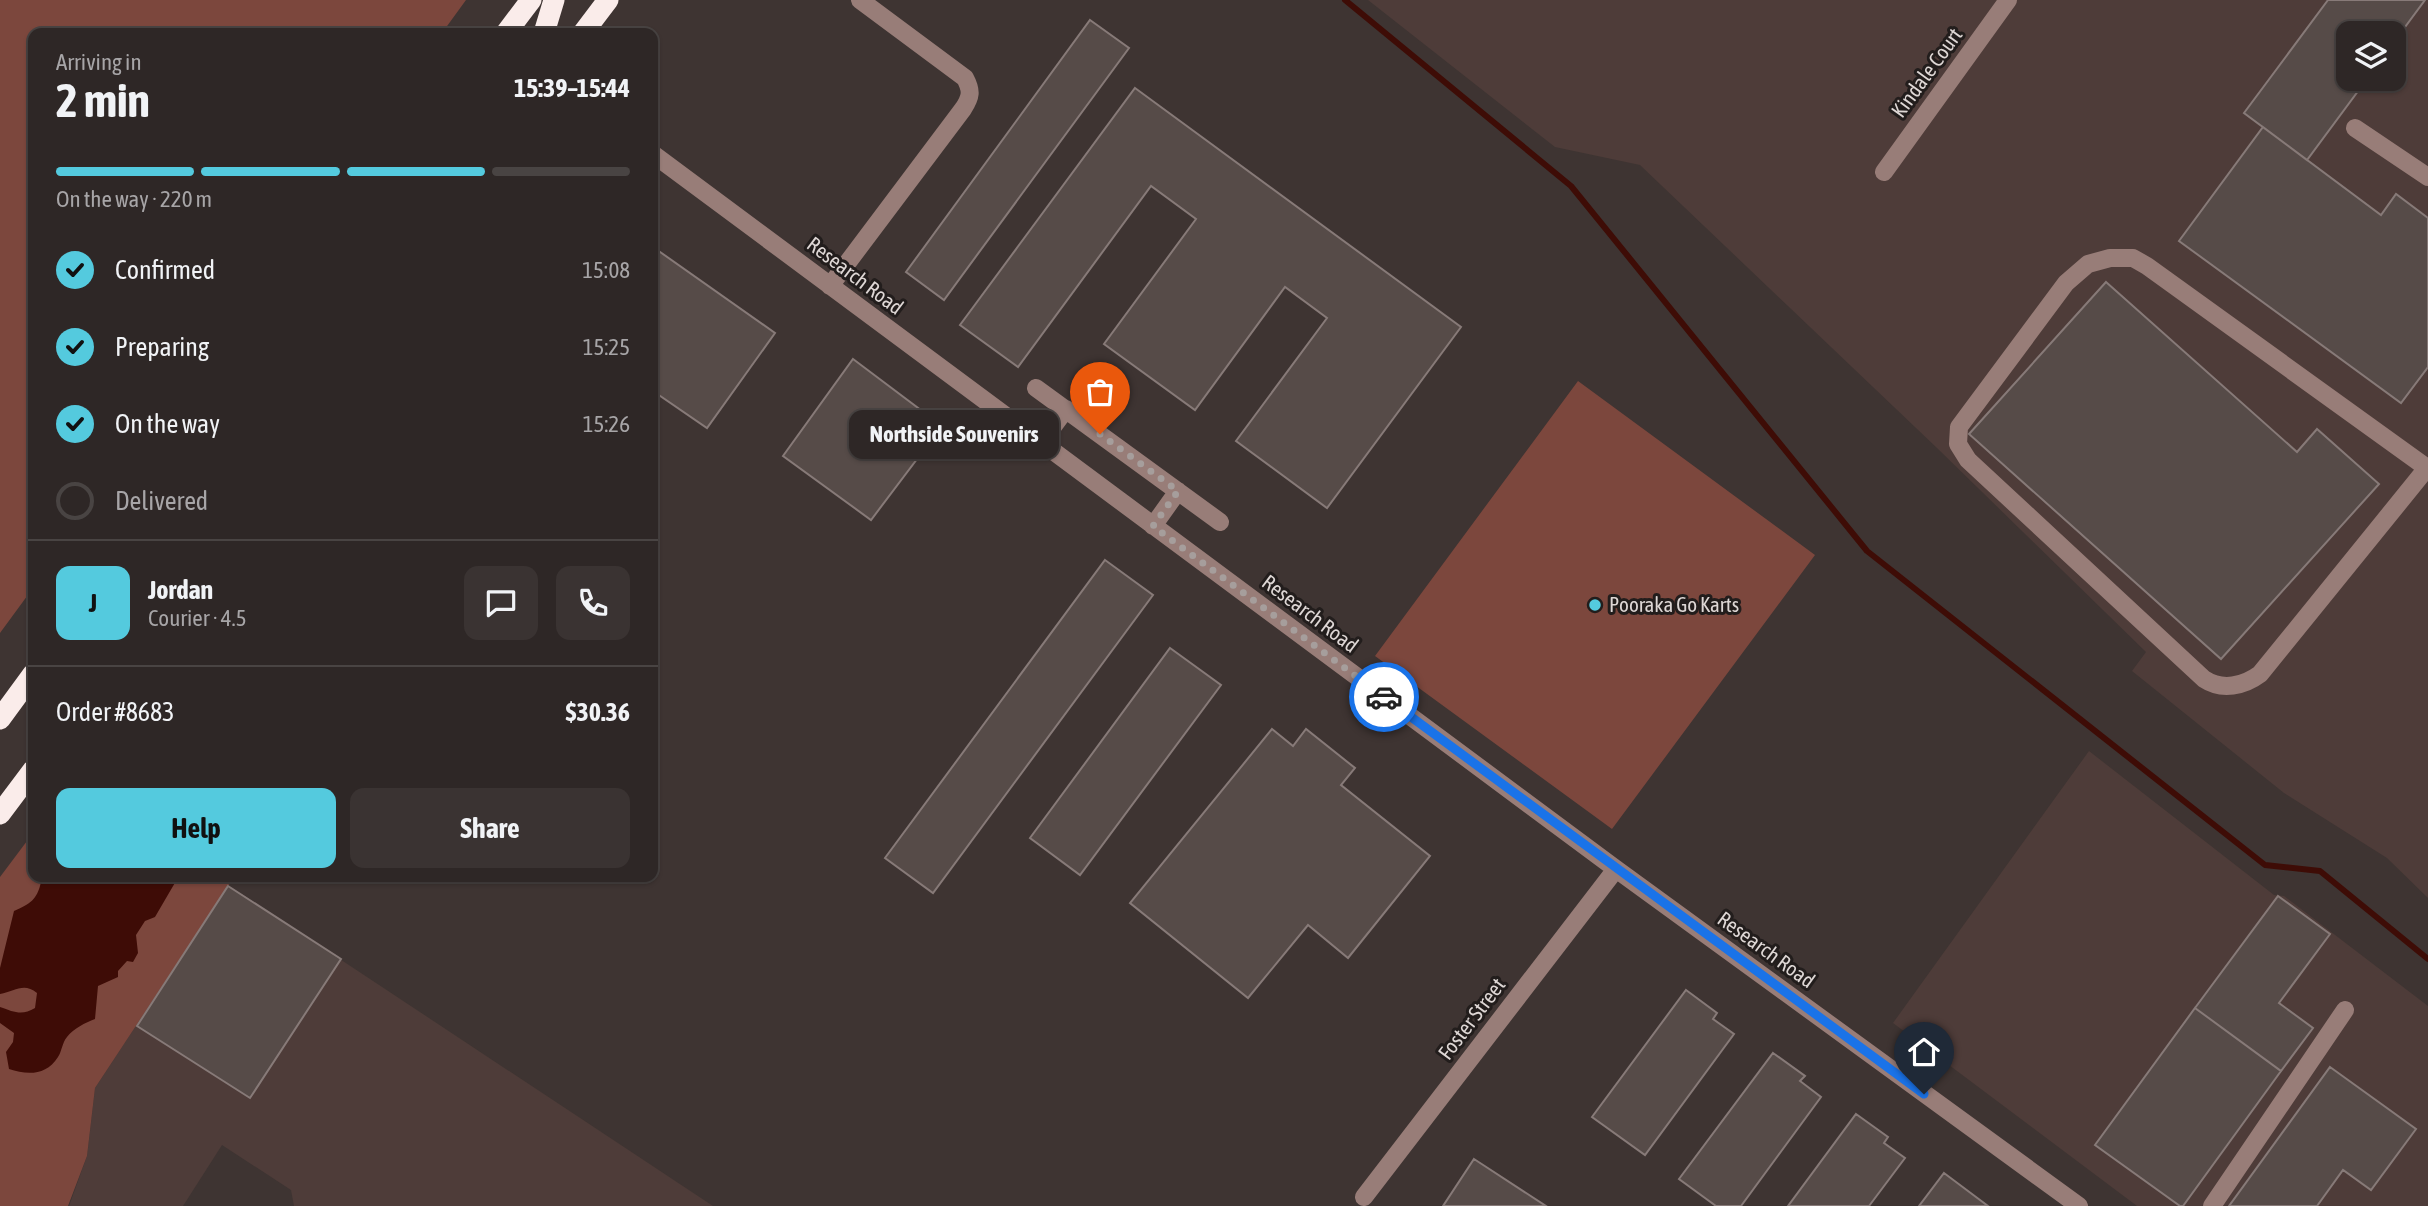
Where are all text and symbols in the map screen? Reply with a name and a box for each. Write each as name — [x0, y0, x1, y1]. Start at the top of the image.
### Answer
map controls — [2336, 21, 2406, 91]
button: layers — [2336, 21, 2406, 91]
street label: Kindale Court — [1886, 23, 1967, 122]
text: Arriving in — [56, 49, 142, 75]
text: 15:39–15:44 — [514, 73, 630, 103]
text: 2 min — [56, 74, 150, 127]
text: On the way · 220 m — [56, 186, 212, 212]
street label: Research Road — [803, 231, 908, 319]
icon: check — [56, 251, 94, 289]
text: Confirmed — [115, 255, 215, 285]
text: 15:08 — [582, 257, 630, 283]
icon: check — [56, 328, 94, 366]
text: Preparing — [115, 332, 209, 362]
text: 15:25 — [583, 334, 630, 360]
pin — [1070, 362, 1130, 434]
icon: bag — [1081, 373, 1119, 411]
icon: check — [56, 405, 94, 443]
text: On the way — [115, 409, 220, 439]
callout: Northside Souvenirs — [848, 410, 1058, 458]
text: 15:26 — [583, 411, 630, 437]
text: Northside Souvenirs — [869, 421, 1039, 447]
text: Delivered — [115, 486, 208, 516]
button: chat — [464, 566, 538, 640]
button: phone — [556, 566, 630, 640]
street label: Research Road — [1258, 569, 1363, 657]
text: Jordan — [148, 575, 213, 605]
text: J — [89, 588, 97, 618]
place label: Pooraka Go Karts — [1609, 592, 1739, 616]
marker: Pooraka Go Karts — [1587, 597, 1603, 613]
text: Courier · 4.5 — [148, 605, 247, 631]
courier — [1349, 662, 1419, 732]
icon: car — [1365, 678, 1403, 716]
text: Order #8683 — [56, 697, 175, 727]
text: $30.36 — [566, 697, 630, 727]
button: Help — [56, 788, 336, 868]
button: Share — [350, 788, 630, 868]
street label: Research Road — [1713, 906, 1820, 992]
street label: Foster Street — [1433, 973, 1510, 1064]
pin — [1894, 1022, 1954, 1094]
icon: home — [1905, 1033, 1943, 1071]

